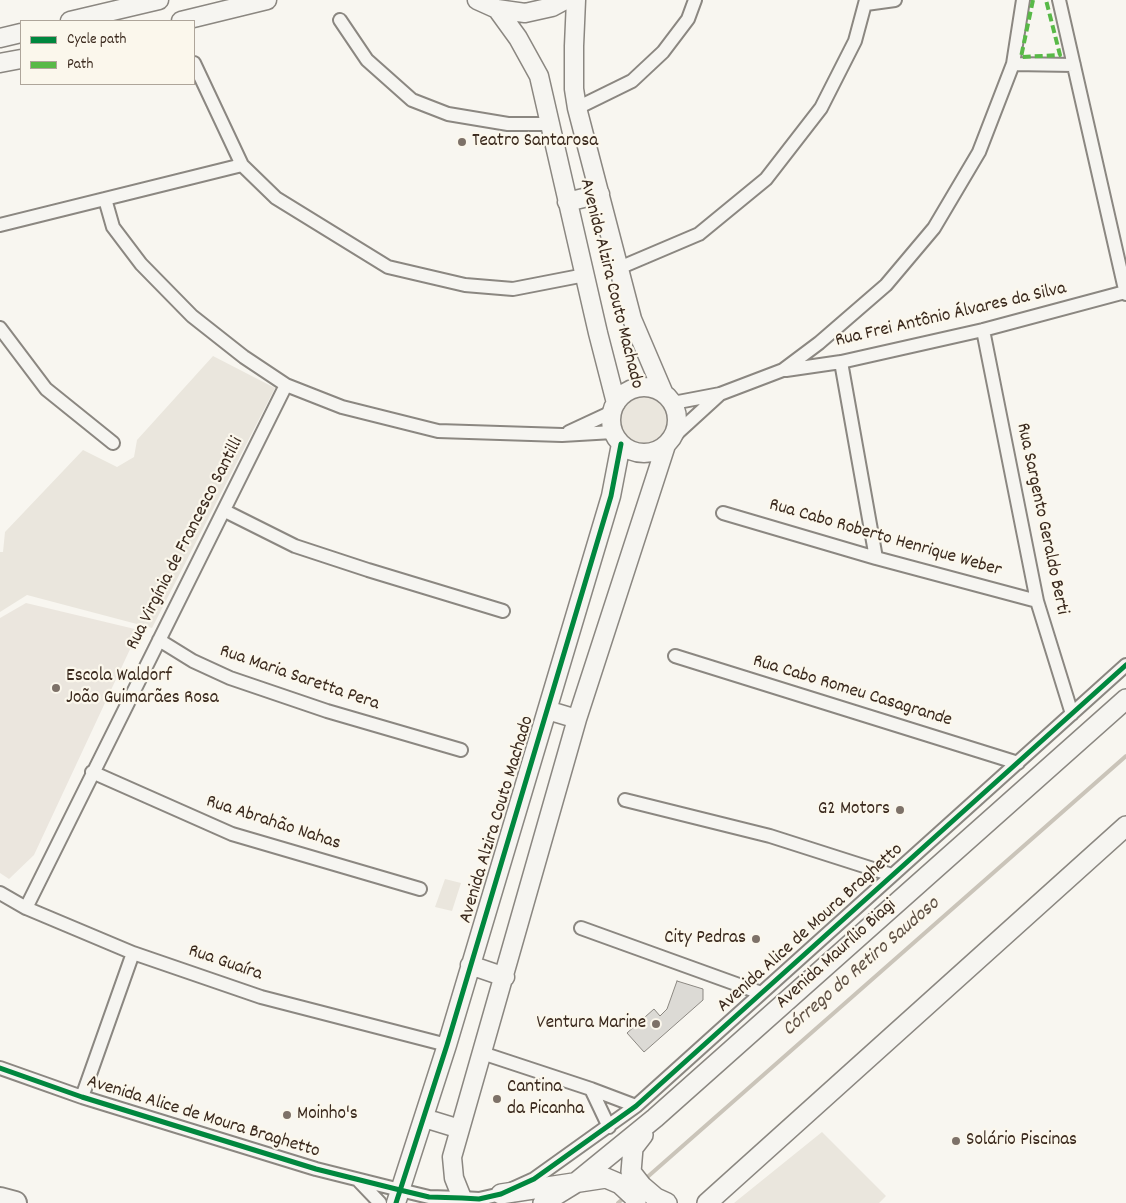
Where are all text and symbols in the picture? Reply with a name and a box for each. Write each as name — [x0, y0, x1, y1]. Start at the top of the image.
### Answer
legend — [20, 20, 195, 85]
text: Cycle path — [67, 29, 126, 51]
text: Path — [67, 54, 93, 76]
place label: Teatro Santarosa — [472, 131, 598, 153]
marker: Teatro Santarosa — [456, 136, 468, 148]
street label: Avenida Alzira Couto Machado — [573, 177, 647, 391]
street label: Rua Frei Antônio Álvares da Silva — [833, 278, 1069, 354]
street label: Rua Sargento Geraldo Berti — [1010, 421, 1072, 617]
street label: Rua Virgínia de Francesco Santilli — [122, 434, 250, 654]
street label: Rua Cabo Roberto Henrique Weber — [766, 495, 1004, 583]
street label: Rua Maria Saretta Pera — [216, 641, 382, 717]
street label: Rua Cabo Romeu Casagrande — [750, 651, 954, 733]
place label: Escola Waldorf João Guimarães Rosa — [66, 666, 219, 710]
marker: Escola Waldorf João Guimarães Rosa — [50, 682, 62, 694]
street label: Avenida Alzira Couto Machado — [456, 714, 540, 926]
street label: Rua Abrahão Nahas — [203, 792, 343, 856]
place label: G2 Motors — [818, 799, 890, 821]
marker: G2 Motors — [894, 804, 906, 816]
street label: Avenida Alice de Moura Braghetto — [713, 839, 909, 1019]
water label: Córrego do Retiro Saudoso — [778, 893, 946, 1043]
street label: Avenida Maurílio Biagi — [772, 895, 902, 1015]
place label: City Pedras — [664, 928, 746, 950]
marker: City Pedras — [750, 933, 762, 945]
street label: Rua Guaíra — [185, 941, 265, 987]
place label: Ventura Marine — [537, 1013, 646, 1035]
marker: Ventura Marine — [650, 1018, 662, 1030]
street label: Avenida Alice de Moura Braghetto — [84, 1072, 322, 1164]
place label: Cantina da Picanha — [507, 1077, 584, 1121]
marker: Cantina da Picanha — [491, 1093, 503, 1105]
place label: Moinho's — [297, 1104, 358, 1126]
marker: Moinho's — [281, 1109, 293, 1121]
place label: Solário Piscinas — [966, 1130, 1077, 1152]
marker: Solário Piscinas — [950, 1135, 962, 1147]

